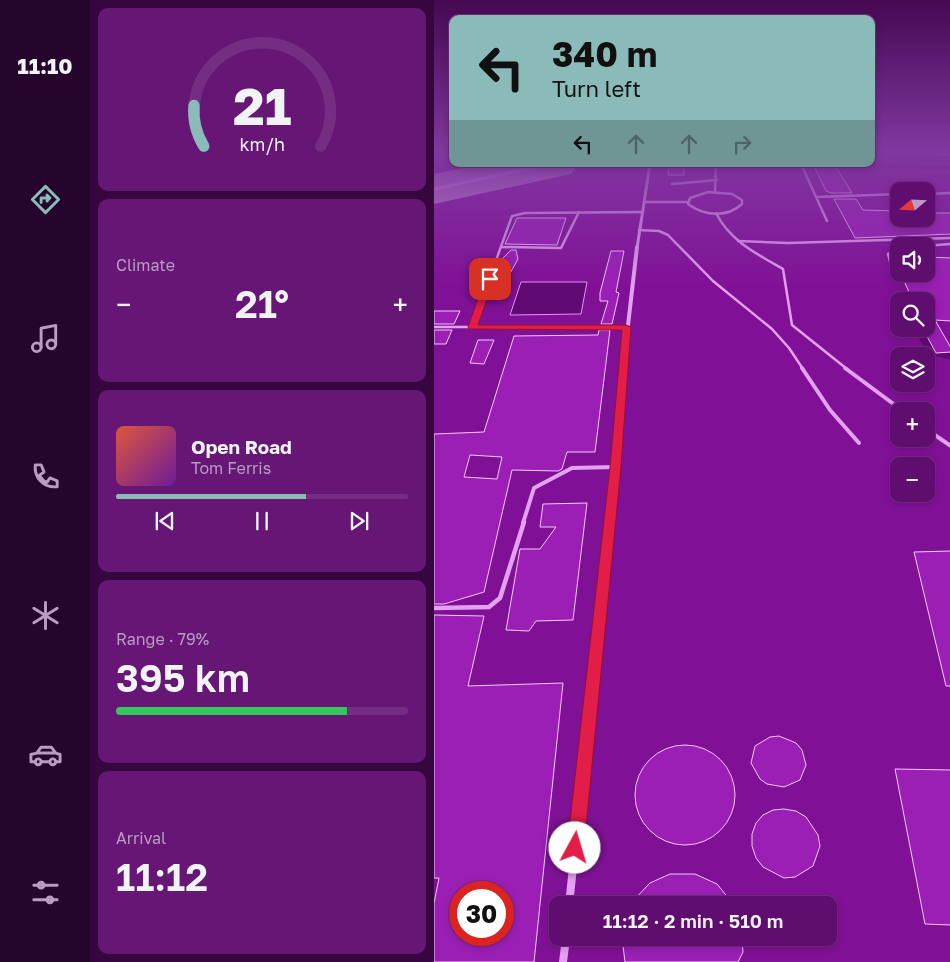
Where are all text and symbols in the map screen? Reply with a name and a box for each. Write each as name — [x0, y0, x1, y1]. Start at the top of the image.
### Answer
text: 340 m — [552, 33, 657, 75]
icon: left — [469, 35, 534, 100]
text: 11:10 — [17, 52, 73, 79]
text: 21 — [233, 74, 291, 136]
text: Turn left — [552, 75, 641, 102]
icon: left — [569, 130, 597, 158]
icon: ahead — [622, 130, 650, 158]
icon: ahead — [675, 130, 703, 158]
icon: right — [728, 130, 756, 158]
text: km/h — [239, 133, 285, 155]
icon: directions — [28, 182, 63, 217]
north arrow — [890, 182, 935, 228]
map controls — [890, 182, 935, 502]
button: sound — [890, 237, 935, 282]
text: Climate — [116, 255, 175, 275]
pin — [469, 258, 511, 300]
icon: arrive — [476, 265, 504, 293]
text: 21° — [235, 281, 289, 326]
text: − — [116, 288, 131, 321]
text: + — [393, 288, 408, 321]
button: search — [890, 292, 935, 337]
icon: music — [28, 321, 63, 356]
button: layers — [890, 347, 935, 392]
button: + — [890, 402, 935, 447]
text: Open Road — [191, 435, 292, 458]
button: − — [890, 457, 935, 502]
text: Tom Ferris — [191, 458, 271, 478]
icon: phone — [28, 459, 63, 494]
icon: previous — [151, 507, 179, 535]
icon: pause — [248, 507, 276, 535]
icon: next — [345, 507, 373, 535]
icon: climate — [28, 598, 63, 633]
text: Range · 79% — [116, 629, 209, 649]
text: 395 km — [116, 655, 250, 700]
icon: car — [28, 737, 63, 772]
position arrow — [548, 821, 600, 873]
text: Arrival — [116, 828, 166, 848]
text: 11:12 — [116, 854, 208, 899]
icon: filters — [28, 875, 63, 910]
speed limit sign: 30 — [449, 881, 514, 946]
text: 11:12 · 2 min · 510 m — [603, 909, 783, 932]

